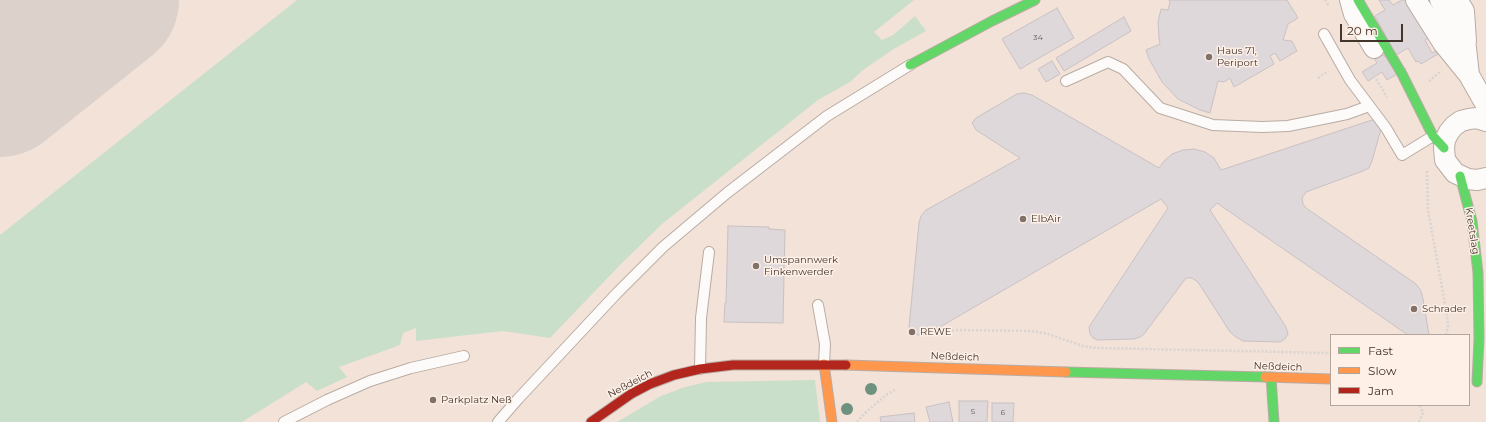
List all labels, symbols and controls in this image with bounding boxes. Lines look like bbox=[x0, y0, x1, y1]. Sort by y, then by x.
scale bar bbox=[1342, 16, 1405, 42]
text: 20 m bbox=[1347, 23, 1378, 38]
house number: 34 bbox=[1033, 33, 1043, 43]
place label: Haus 71, Periport bbox=[1217, 45, 1258, 68]
marker: Haus 71, Periport bbox=[1204, 52, 1214, 62]
street label: Kreetslag bbox=[1462, 207, 1482, 255]
place label: ElbAir bbox=[1031, 213, 1061, 225]
marker: ElbAir bbox=[1018, 214, 1028, 224]
place label: Umspannwerk Finkenwerder bbox=[764, 254, 838, 278]
marker: Umspannwerk Finkenwerder bbox=[751, 261, 761, 271]
place label: Schrader bbox=[1422, 303, 1467, 315]
marker: Schrader bbox=[1409, 304, 1419, 314]
place label: REWE bbox=[920, 326, 951, 338]
marker: REWE bbox=[907, 327, 917, 337]
legend bbox=[1330, 334, 1470, 406]
text: Fast bbox=[1368, 343, 1393, 358]
street label: Neßdeich bbox=[930, 350, 980, 364]
street label: Neßdeich bbox=[1253, 360, 1303, 374]
text: Slow bbox=[1368, 363, 1397, 378]
street label: Neßdeich bbox=[606, 367, 654, 401]
text: Jam bbox=[1368, 383, 1394, 398]
place label: Parkplatz Neß bbox=[441, 394, 512, 406]
marker: Parkplatz Neß bbox=[428, 395, 438, 405]
house number: 5 bbox=[971, 407, 975, 417]
house number: 6 bbox=[1001, 408, 1005, 418]

